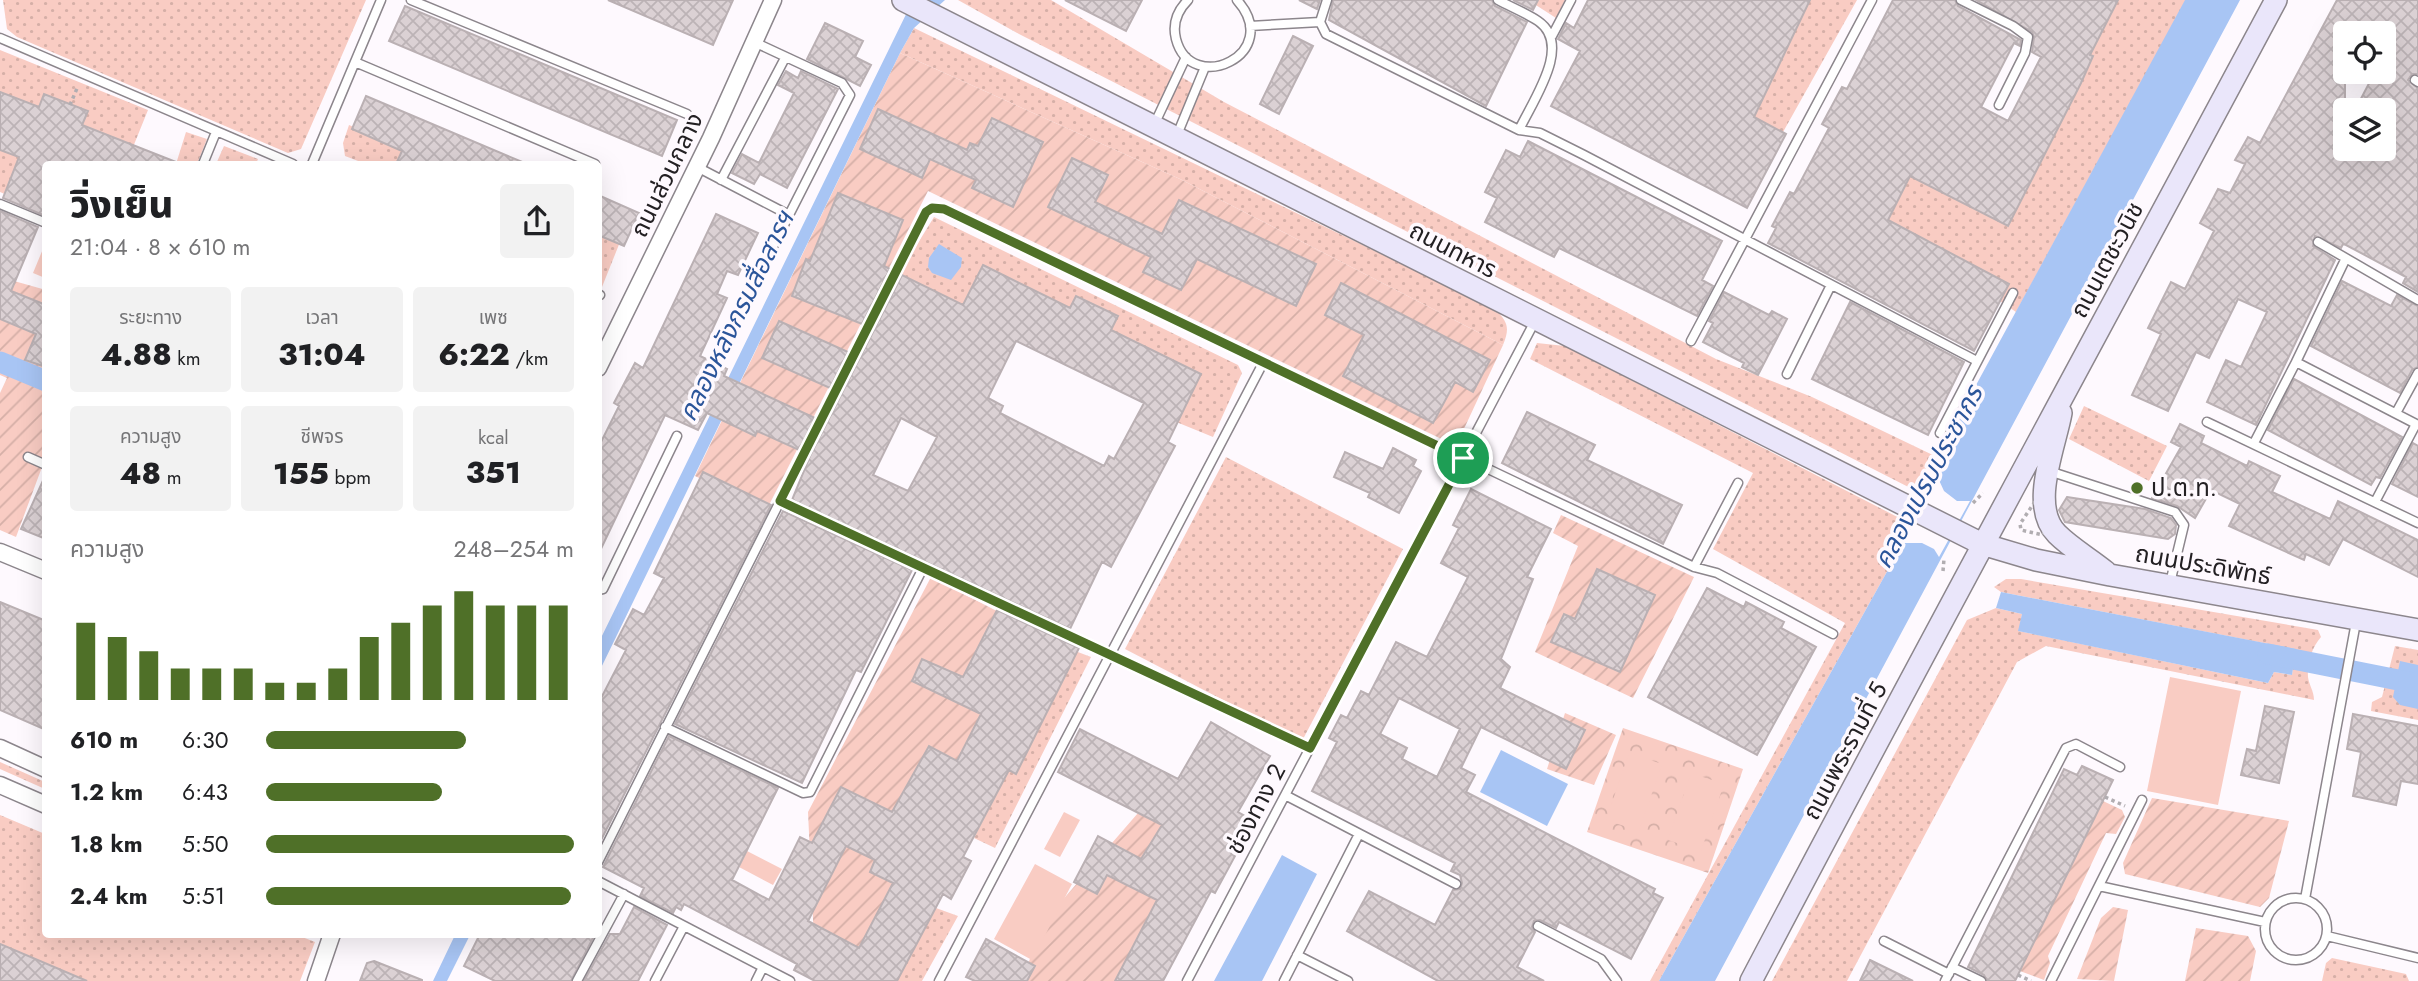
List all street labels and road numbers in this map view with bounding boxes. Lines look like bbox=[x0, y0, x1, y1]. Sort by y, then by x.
street label: ถนนส่วนกลาง bbox=[621, 107, 712, 243]
street label: ถนนเตชะวนิช bbox=[2061, 195, 2152, 324]
street label: ถนนทหาร bbox=[1403, 213, 1503, 286]
street label: ถนนประดิพัทธ์ bbox=[2132, 535, 2274, 594]
street label: ถนนพระรามที่ 5 bbox=[1793, 675, 1896, 826]
street label: ช่องทาง 2 bbox=[1217, 757, 1294, 860]

